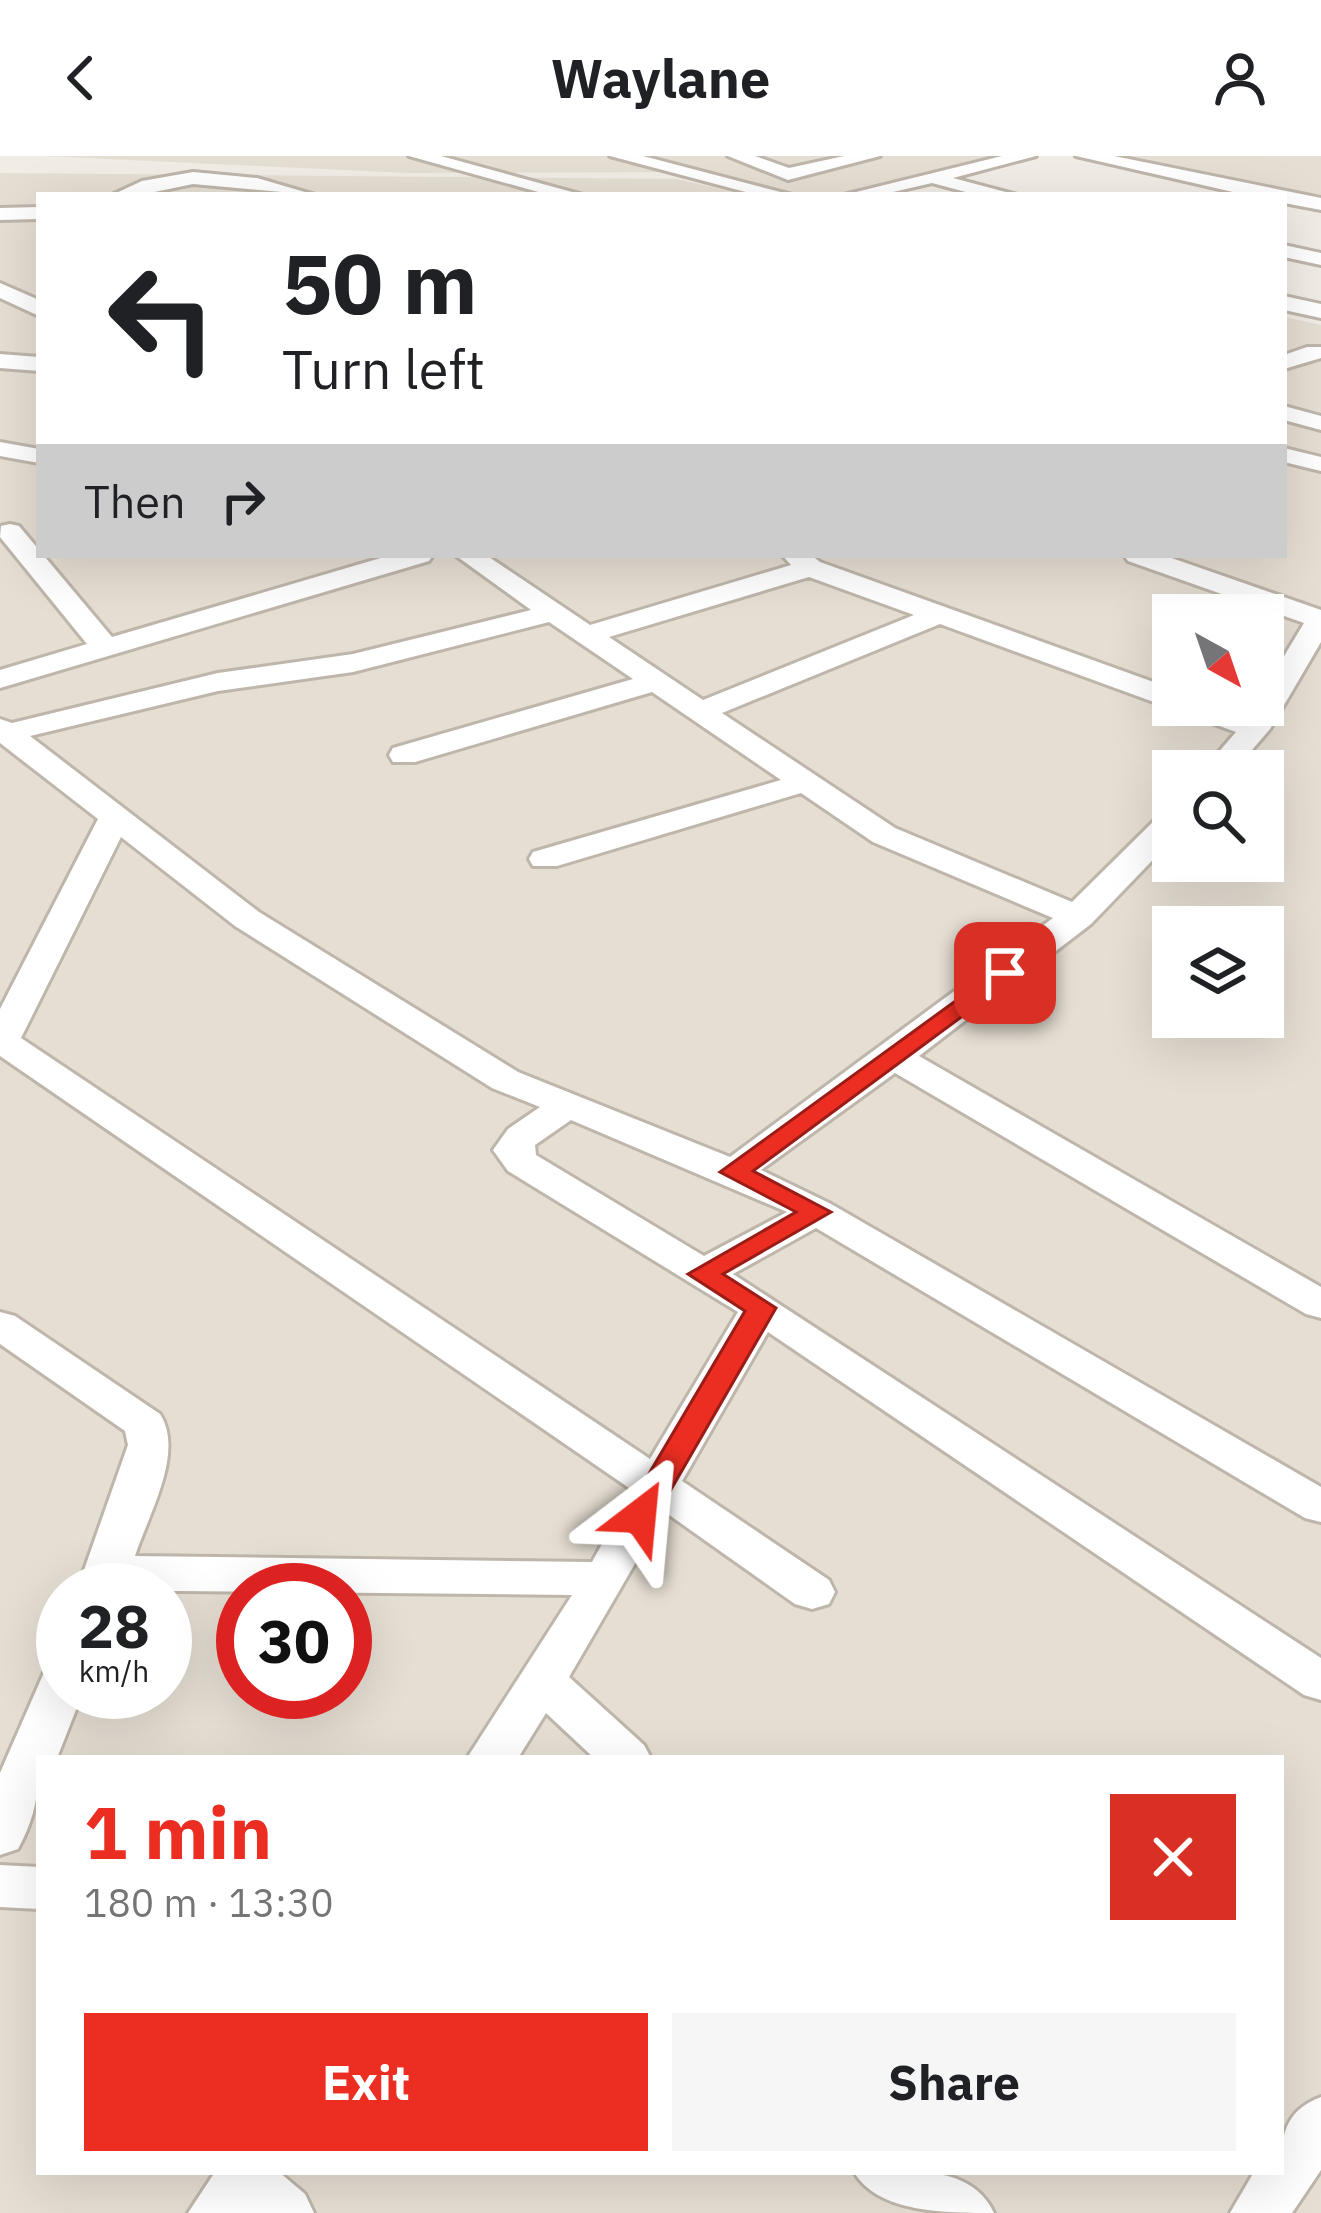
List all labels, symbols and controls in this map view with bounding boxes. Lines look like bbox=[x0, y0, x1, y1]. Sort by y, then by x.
text: Waylane bbox=[551, 43, 770, 113]
icon: back bbox=[48, 45, 114, 111]
icon: person bbox=[1207, 45, 1273, 111]
text: 50 m bbox=[282, 228, 478, 337]
icon: left bbox=[84, 240, 240, 396]
text: Turn left bbox=[282, 334, 485, 404]
icon: right bbox=[210, 468, 276, 534]
text: Then bbox=[84, 472, 186, 530]
north arrow bbox=[1152, 594, 1284, 726]
map controls bbox=[1152, 594, 1284, 1038]
button: search bbox=[1152, 750, 1284, 882]
button: layers bbox=[1152, 906, 1284, 1038]
pin bbox=[954, 922, 1056, 1024]
icon: arrive bbox=[972, 940, 1038, 1006]
position arrow bbox=[577, 1453, 703, 1579]
speed limit sign: 30 bbox=[216, 1563, 372, 1719]
text: 28 bbox=[78, 1586, 150, 1665]
text: km/h bbox=[79, 1651, 149, 1690]
text: 1 min bbox=[84, 1785, 272, 1879]
button: close bbox=[1110, 1794, 1236, 1920]
text: 180 m · 13:30 bbox=[84, 1877, 334, 1928]
button: Exit bbox=[84, 2013, 648, 2151]
button: Share bbox=[672, 2013, 1236, 2151]

